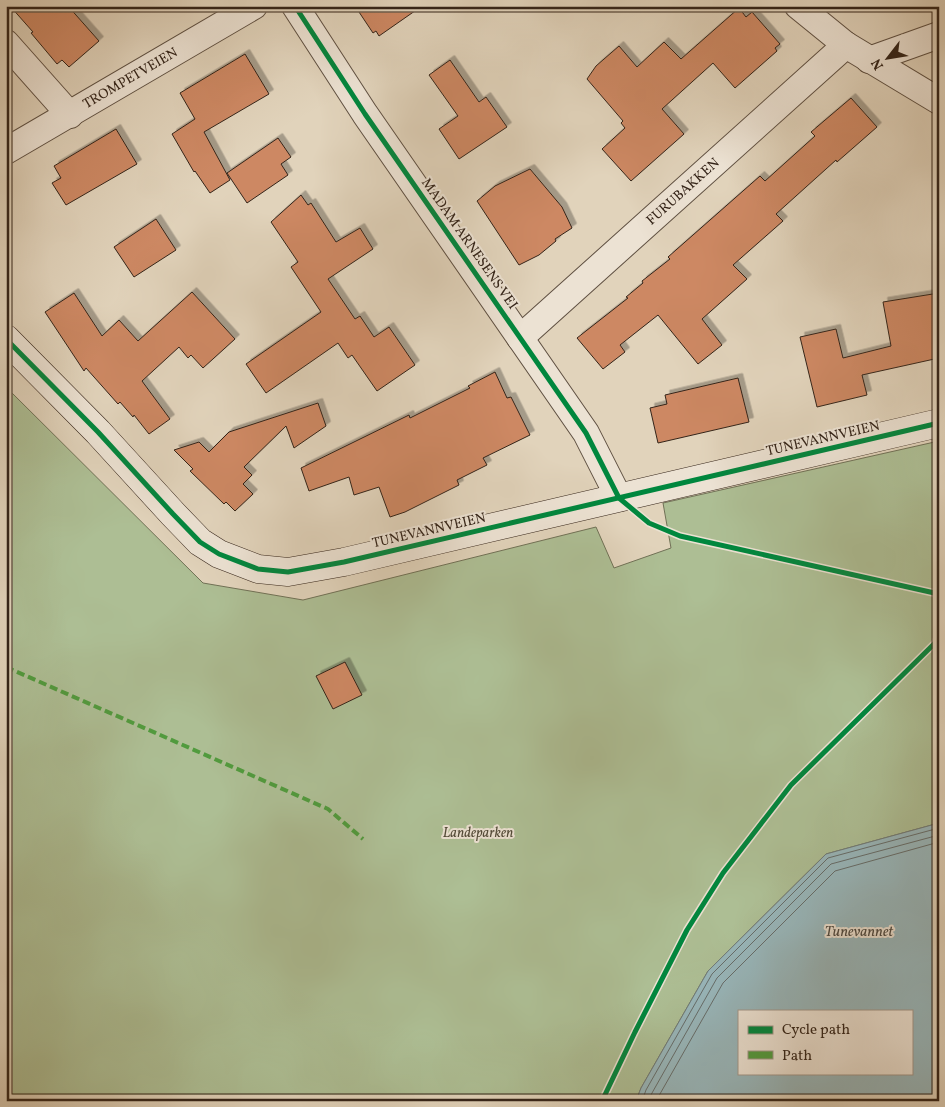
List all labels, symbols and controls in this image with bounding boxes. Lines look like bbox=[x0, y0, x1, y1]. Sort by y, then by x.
north arrow bbox=[862, 32, 912, 82]
street label: TROMPETVEIEN bbox=[79, 43, 181, 114]
text: N bbox=[867, 55, 889, 73]
street label: FURUBAKKEN bbox=[642, 154, 724, 230]
street label: MADAM ARNESENS VEI bbox=[416, 175, 522, 314]
street label: TUNEVANNVEIEN bbox=[764, 417, 882, 461]
street label: TUNEVANNVEIEN bbox=[370, 509, 488, 553]
park label: Landeparken bbox=[443, 824, 513, 843]
water label: Tunevannet bbox=[825, 922, 894, 943]
legend bbox=[738, 1010, 912, 1074]
text: Cycle path bbox=[782, 1020, 850, 1041]
text: Path bbox=[782, 1046, 812, 1067]

